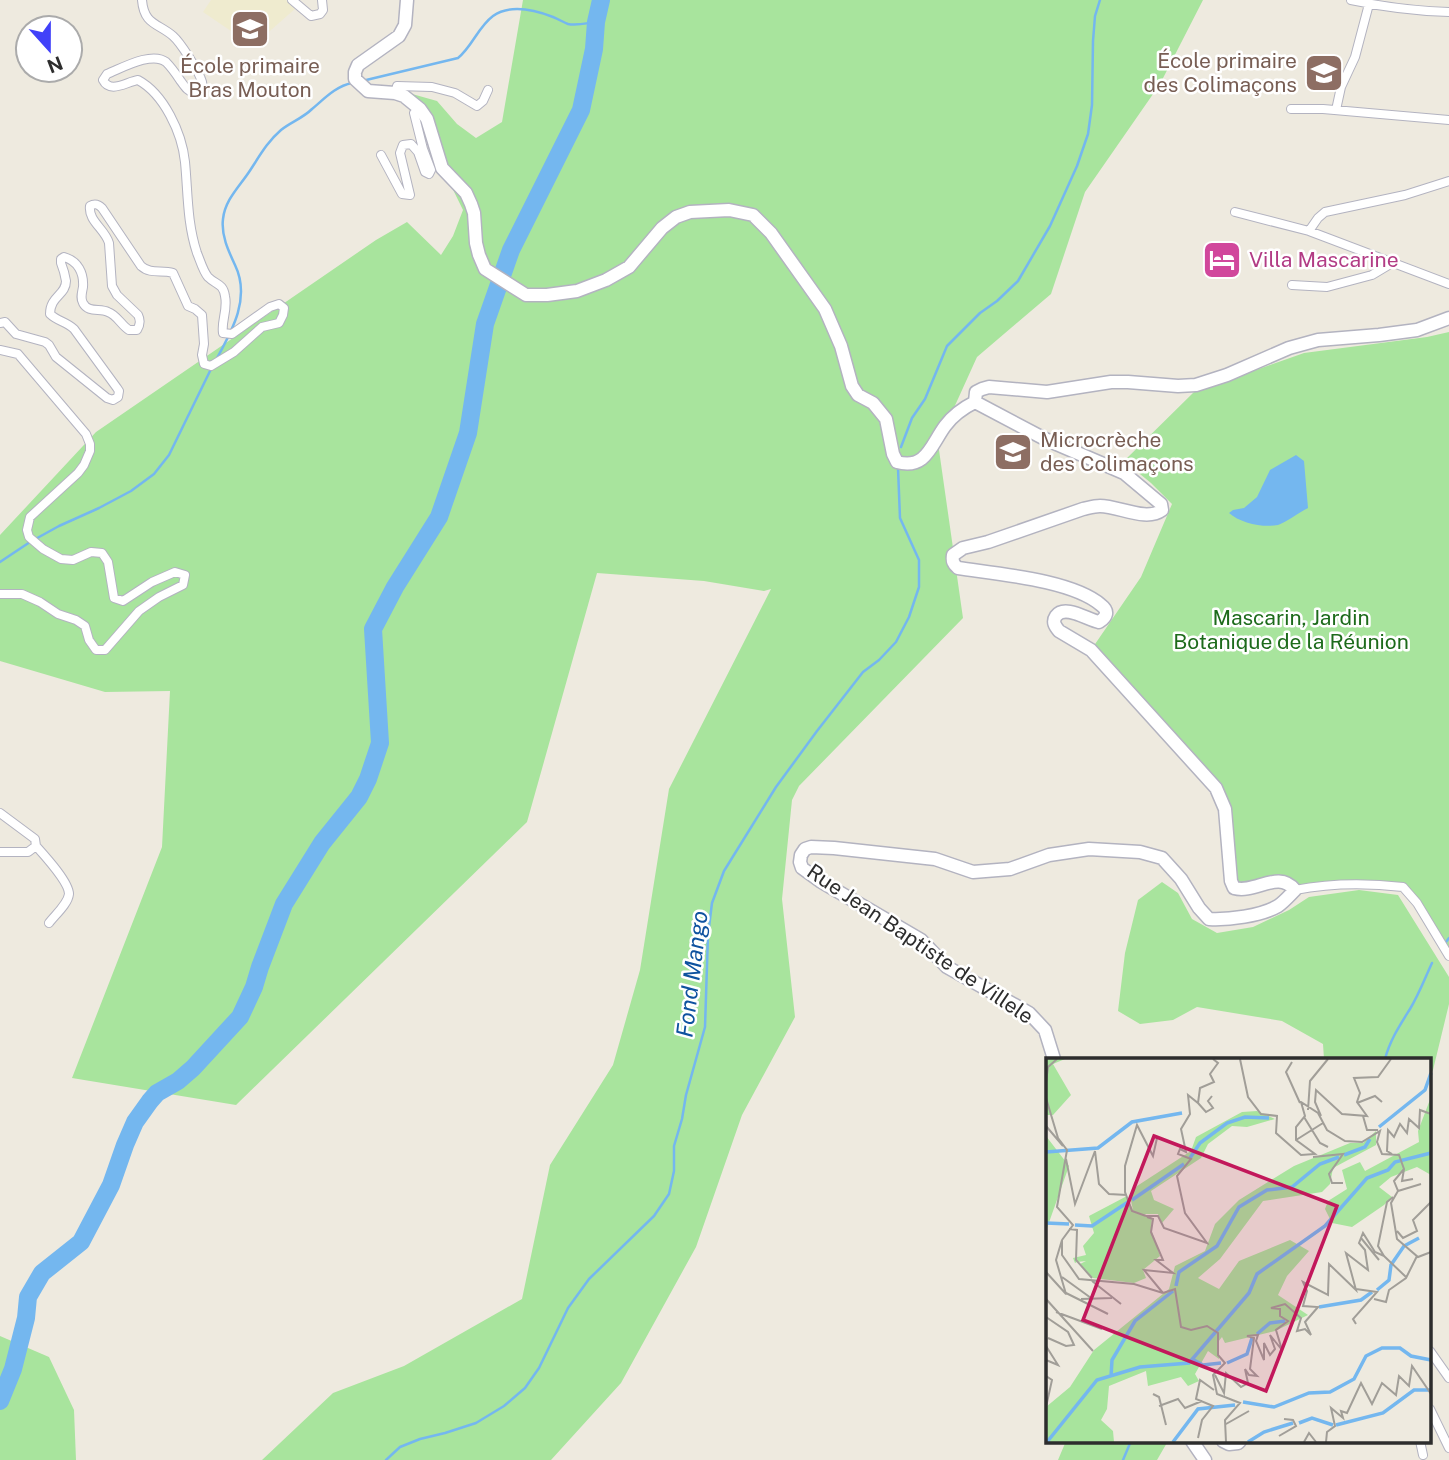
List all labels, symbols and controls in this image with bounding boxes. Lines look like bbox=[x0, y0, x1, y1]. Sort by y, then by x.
school or university icon: École primaire Bras Mouton bbox=[229, 8, 271, 50]
north arrow bbox=[14, 14, 84, 84]
place label: École primaire des Colimaçons bbox=[1143, 48, 1297, 97]
text: N bbox=[44, 52, 66, 78]
school or university icon: École primaire des Colimaçons bbox=[1303, 52, 1345, 94]
place label: École primaire Bras Mouton bbox=[180, 53, 320, 102]
hotel icon: Villa Mascarine bbox=[1201, 239, 1243, 281]
place label: Villa Mascarine bbox=[1249, 247, 1399, 272]
place label: Microcrèche des Colimaçons bbox=[1040, 427, 1194, 476]
school or university icon: Microcrèche des Colimaçons bbox=[992, 431, 1034, 473]
park label: Mascarin, Jardin Botanique de la Réunion bbox=[1173, 605, 1409, 654]
street label: Rue Jean Baptiste de Villele bbox=[802, 858, 1038, 1029]
water label: Fond Mango bbox=[670, 909, 713, 1039]
inset map bbox=[1046, 1058, 1432, 1442]

